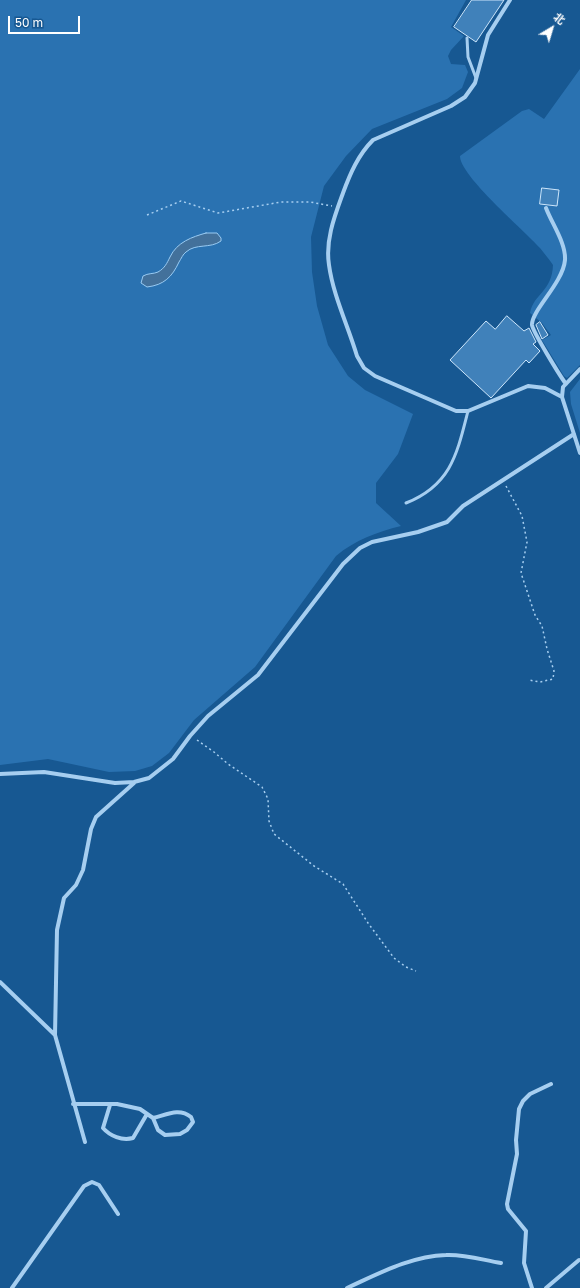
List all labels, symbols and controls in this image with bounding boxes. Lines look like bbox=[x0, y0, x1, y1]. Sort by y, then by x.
scale bar bbox=[10, 8, 82, 34]
north arrow bbox=[532, 8, 572, 48]
text: 北 bbox=[551, 10, 568, 27]
text: 50 m bbox=[15, 15, 43, 30]

